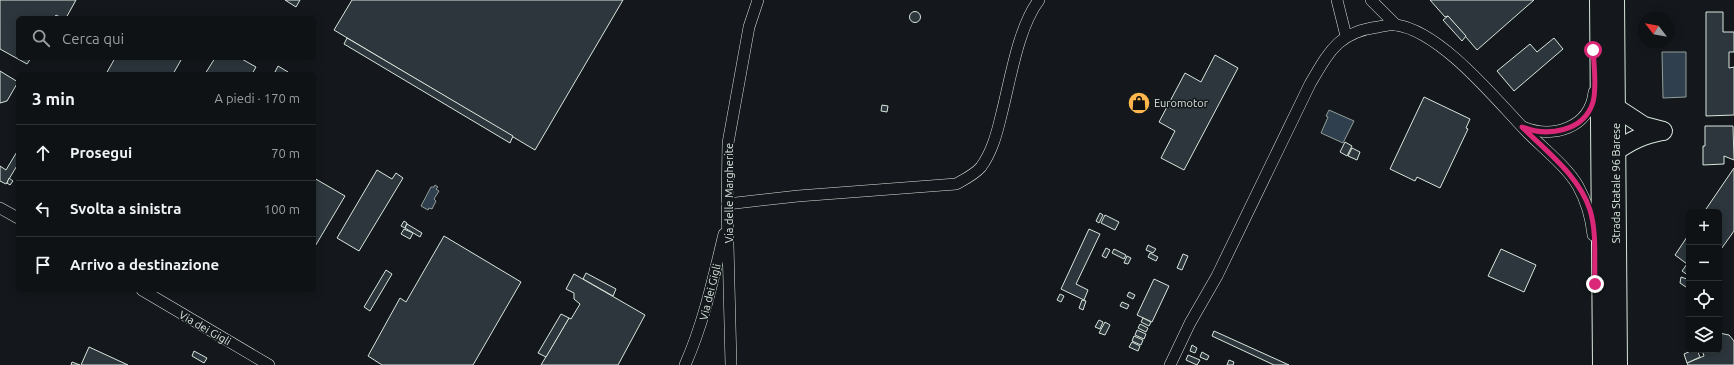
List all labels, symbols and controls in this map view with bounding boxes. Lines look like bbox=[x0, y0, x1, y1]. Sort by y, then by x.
north arrow bbox=[1638, 12, 1674, 48]
search box bbox=[16, 16, 316, 60]
icon: search bbox=[30, 27, 52, 49]
text: Cerca qui bbox=[62, 30, 124, 47]
route start bbox=[1584, 41, 1602, 59]
text: 3 min bbox=[32, 89, 75, 108]
shop icon: Euromotor bbox=[1126, 90, 1152, 116]
text: A piedi · 170 m bbox=[215, 91, 300, 105]
place label: Euromotor bbox=[1154, 97, 1209, 109]
street label: Strada Statale 96 Barese bbox=[1610, 123, 1622, 243]
icon: ahead bbox=[32, 142, 54, 164]
street label: Via delle Margherite bbox=[723, 143, 735, 243]
text: Prosegui bbox=[70, 144, 132, 161]
text: 70 m bbox=[271, 146, 300, 160]
icon: left bbox=[32, 198, 54, 220]
text: Svolta a sinistra bbox=[70, 200, 181, 217]
text: 100 m bbox=[264, 202, 300, 216]
map controls bbox=[1686, 209, 1722, 353]
button: + bbox=[1686, 209, 1722, 245]
button: − bbox=[1686, 245, 1722, 281]
icon: arrive bbox=[32, 254, 54, 276]
text: Arrivo a destinazione bbox=[70, 256, 219, 273]
street label: Via dei Gigli bbox=[697, 263, 723, 321]
route end bbox=[1586, 275, 1604, 293]
button: locate bbox=[1686, 281, 1722, 317]
street label: Via dei Gigli bbox=[177, 308, 233, 348]
button: layers bbox=[1686, 317, 1722, 353]

